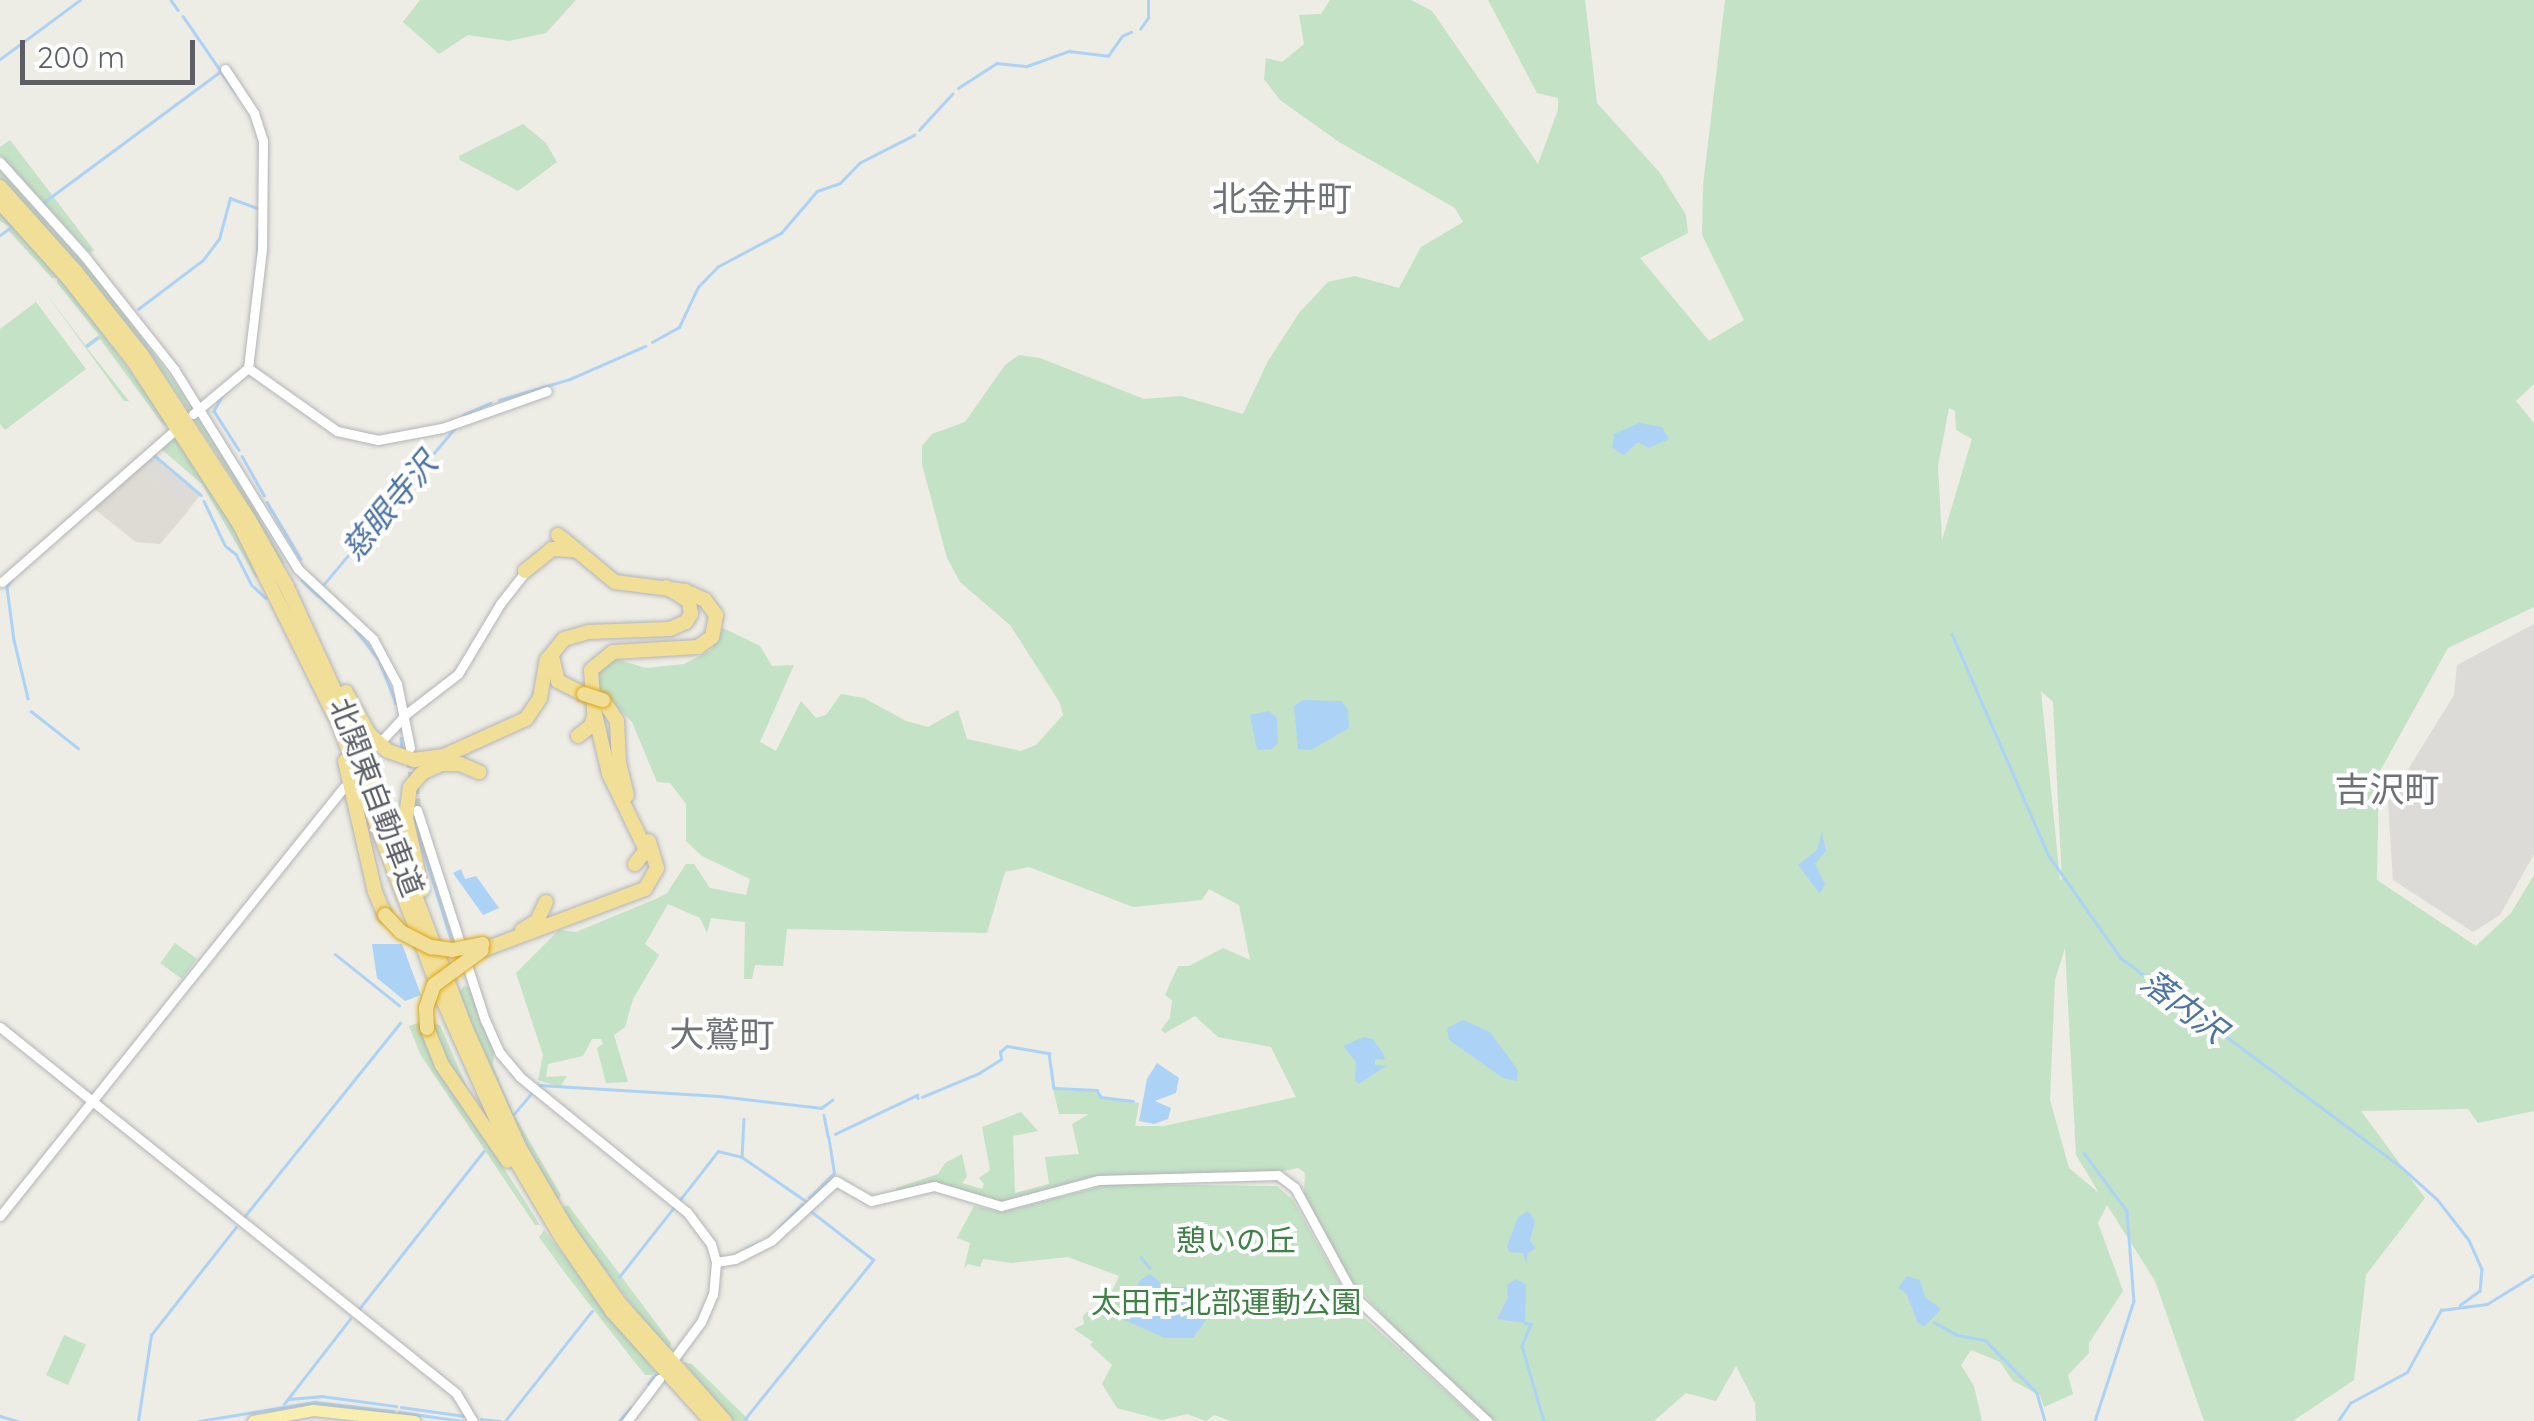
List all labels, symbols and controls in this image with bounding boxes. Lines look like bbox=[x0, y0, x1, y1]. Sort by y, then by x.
scale bar bbox=[25, 20, 200, 82]
text: 200 m bbox=[37, 38, 125, 76]
district label: 北金井町 bbox=[1212, 177, 1352, 219]
water label: 慈眼寺沢 bbox=[333, 445, 445, 567]
street label: 北関東自動車道 bbox=[323, 693, 431, 901]
district label: 吉沢町 bbox=[2335, 768, 2439, 810]
water label: 落内沢 bbox=[2134, 962, 2234, 1050]
district label: 大鷲町 bbox=[670, 1013, 774, 1055]
park label: 憩いの丘 bbox=[1176, 1222, 1296, 1258]
park label: 太田市北部運動公園 bbox=[1091, 1284, 1361, 1320]

